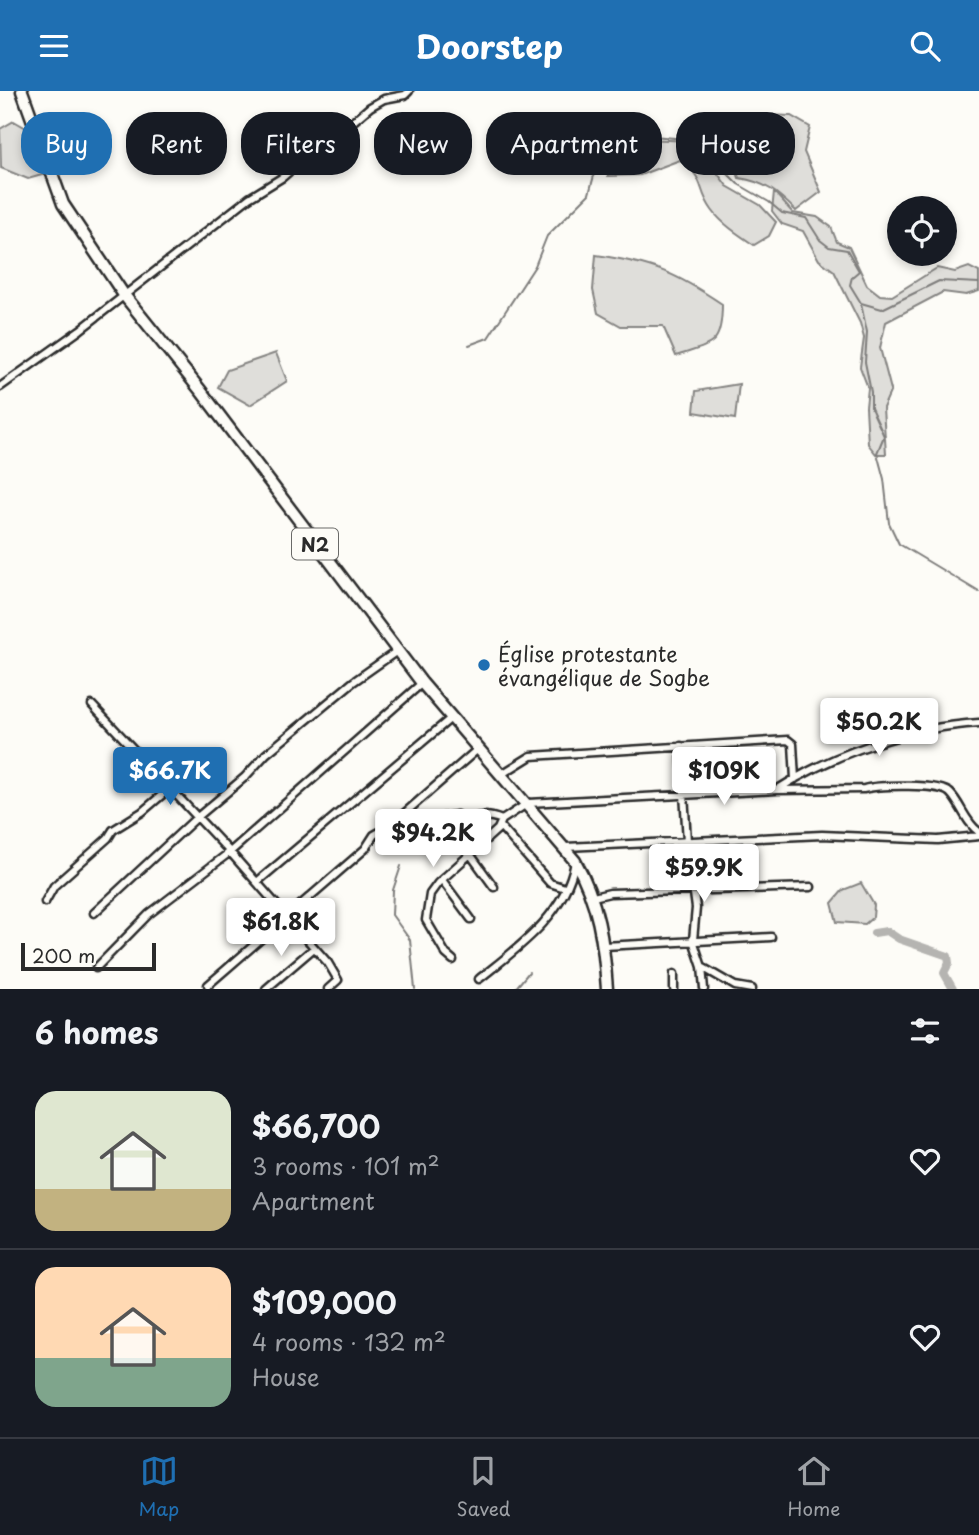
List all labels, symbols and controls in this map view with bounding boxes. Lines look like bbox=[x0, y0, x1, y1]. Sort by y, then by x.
text: Doorstep bbox=[416, 22, 563, 70]
icon: menu bbox=[35, 27, 73, 65]
icon: search bbox=[906, 27, 944, 65]
chip: Buy bbox=[21, 112, 112, 175]
chip: Rent bbox=[126, 112, 227, 175]
chip: Filters bbox=[241, 112, 360, 175]
chip: New bbox=[374, 112, 472, 175]
chip: Apartment bbox=[486, 112, 662, 175]
chip: House bbox=[676, 112, 795, 175]
map controls bbox=[887, 196, 957, 266]
button: locate bbox=[887, 196, 957, 266]
road number: N2 bbox=[292, 528, 338, 559]
place label: Église protestante évangélique de Sogbe bbox=[498, 637, 710, 693]
marker: Église protestante évangélique de Sogbe bbox=[476, 657, 492, 673]
pin: $50.2K bbox=[822, 699, 936, 758]
text: $50.2K bbox=[836, 703, 922, 738]
pin: $66.7K bbox=[113, 747, 227, 807]
pin: $109K bbox=[675, 747, 773, 807]
text: $66.7K bbox=[129, 752, 211, 787]
text: $109K bbox=[688, 752, 760, 787]
pin: $94.2K bbox=[376, 809, 490, 869]
text: $94.2K bbox=[391, 814, 475, 849]
pin: $59.9K bbox=[647, 845, 761, 904]
text: $59.9K bbox=[665, 849, 743, 884]
pin: $61.8K bbox=[224, 899, 338, 958]
text: $61.8K bbox=[242, 903, 320, 938]
scale bar bbox=[21, 940, 156, 972]
text: 200 m bbox=[32, 941, 95, 969]
text: 6 homes bbox=[35, 1009, 158, 1054]
icon: filters bbox=[906, 1012, 944, 1050]
text: $66,700 bbox=[252, 1103, 380, 1148]
icon: home bbox=[91, 1119, 175, 1203]
icon: heart bbox=[906, 1142, 944, 1180]
text: 3 rooms · 101 m² bbox=[252, 1148, 440, 1183]
text: Apartment bbox=[252, 1183, 375, 1218]
text: $109,000 bbox=[252, 1279, 397, 1324]
icon: home bbox=[91, 1295, 175, 1379]
icon: heart bbox=[906, 1318, 944, 1356]
text: 4 rooms · 132 m² bbox=[252, 1324, 446, 1359]
text: House bbox=[252, 1359, 319, 1394]
tab: Map bbox=[139, 1452, 179, 1522]
tab: Saved bbox=[456, 1452, 510, 1522]
tab: Home bbox=[788, 1452, 840, 1522]

